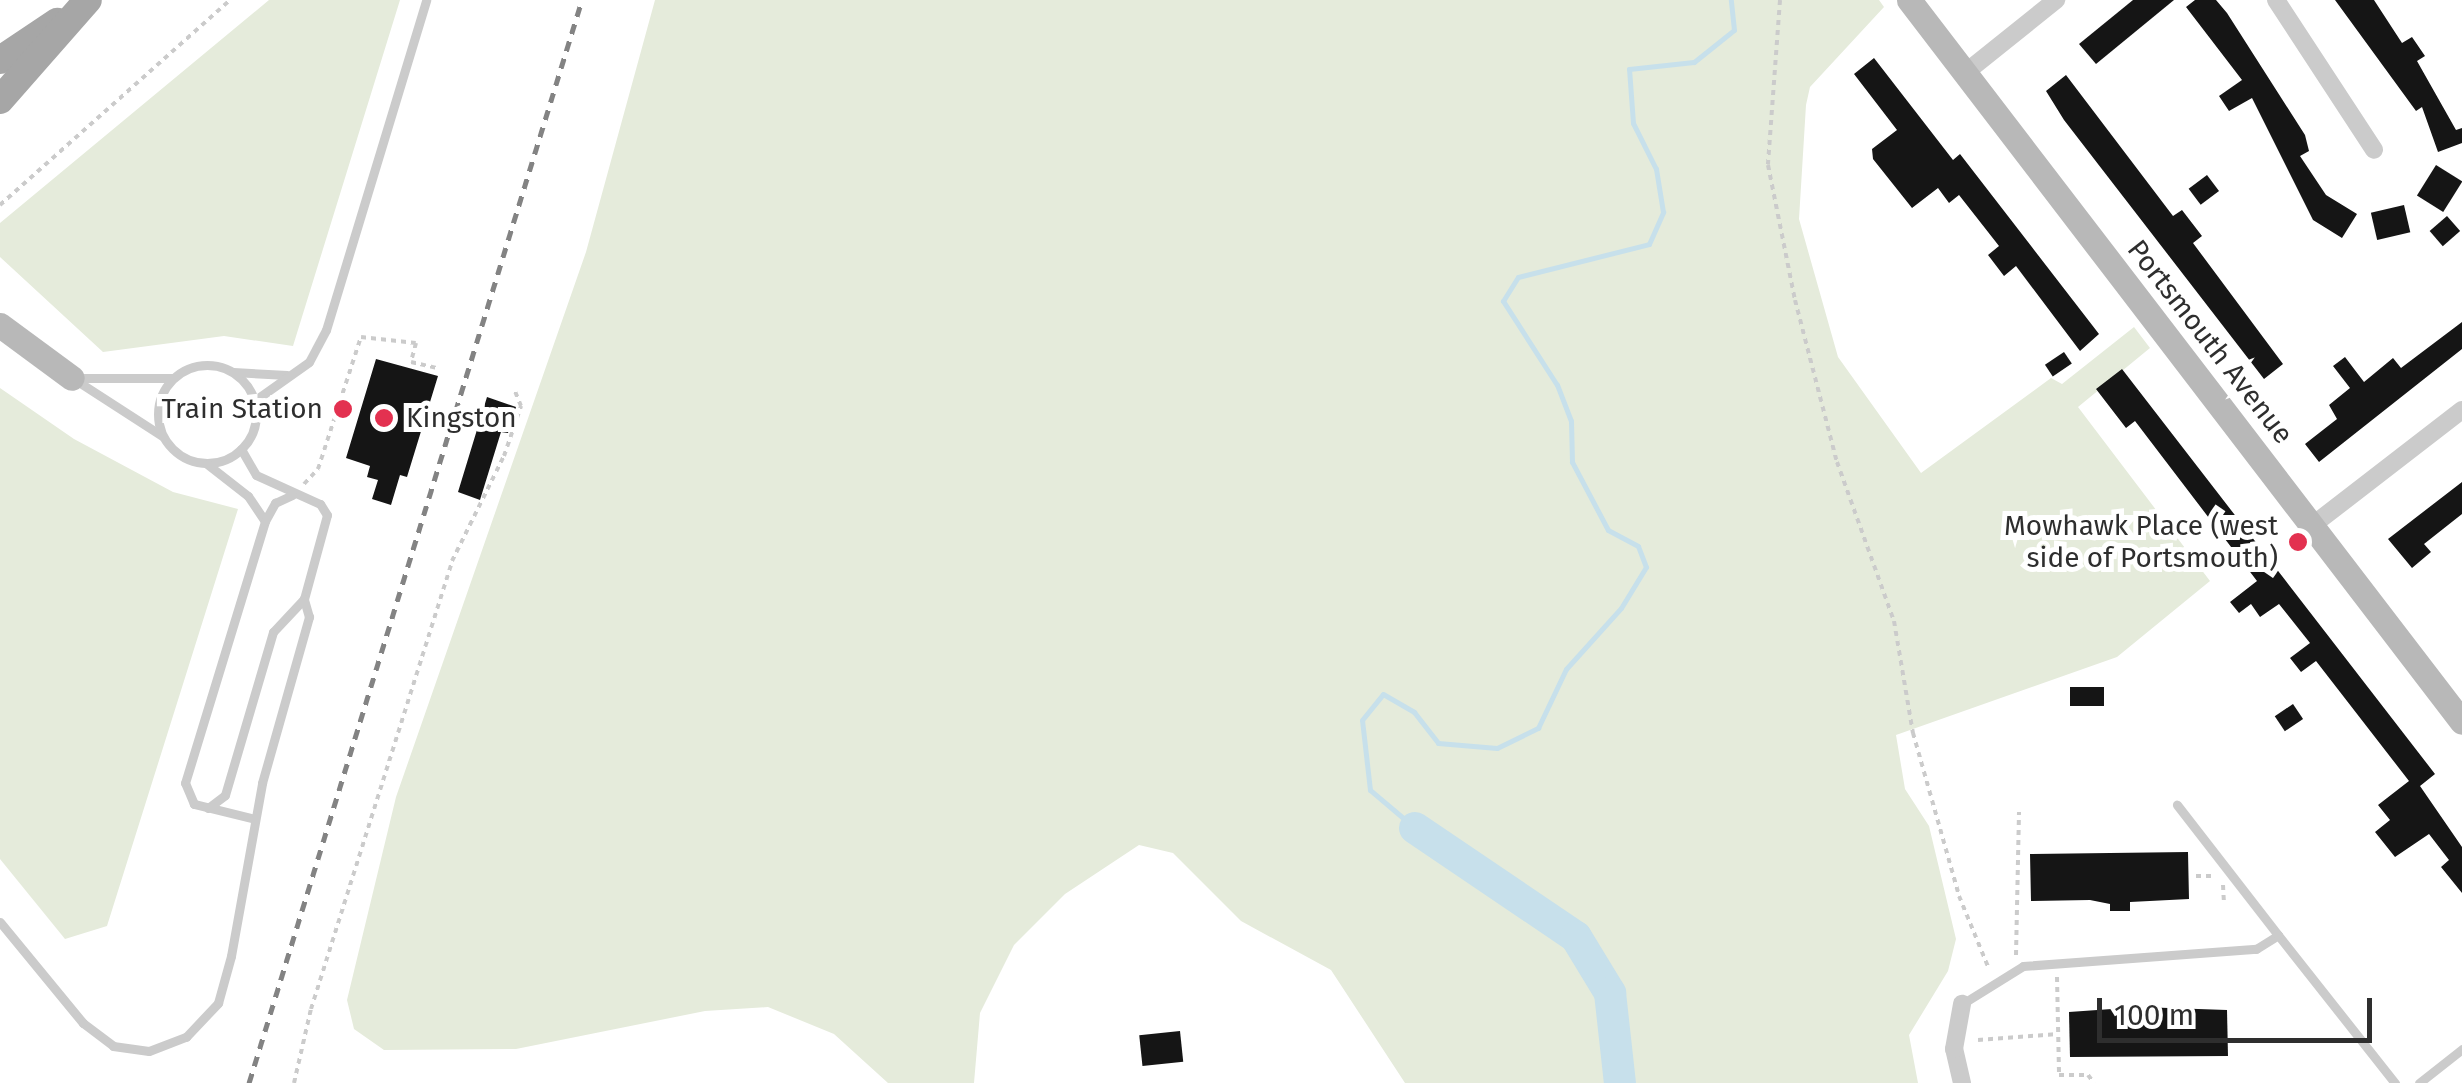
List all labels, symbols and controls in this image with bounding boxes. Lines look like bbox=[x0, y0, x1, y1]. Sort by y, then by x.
street label: Portsmouth Avenue bbox=[2120, 233, 2300, 451]
place label: Train Station bbox=[161, 392, 323, 426]
marker: Train Station bbox=[332, 398, 354, 420]
place label: Kingston bbox=[406, 401, 517, 435]
marker: Kingston bbox=[371, 405, 397, 431]
place label: Mowhawk Place (west side of Portsmouth) bbox=[2004, 509, 2278, 575]
marker: Mowhawk Place (west side of Portsmouth) bbox=[2287, 531, 2309, 553]
scale bar bbox=[2102, 978, 2377, 1040]
text: 100 m bbox=[2114, 997, 2194, 1033]

